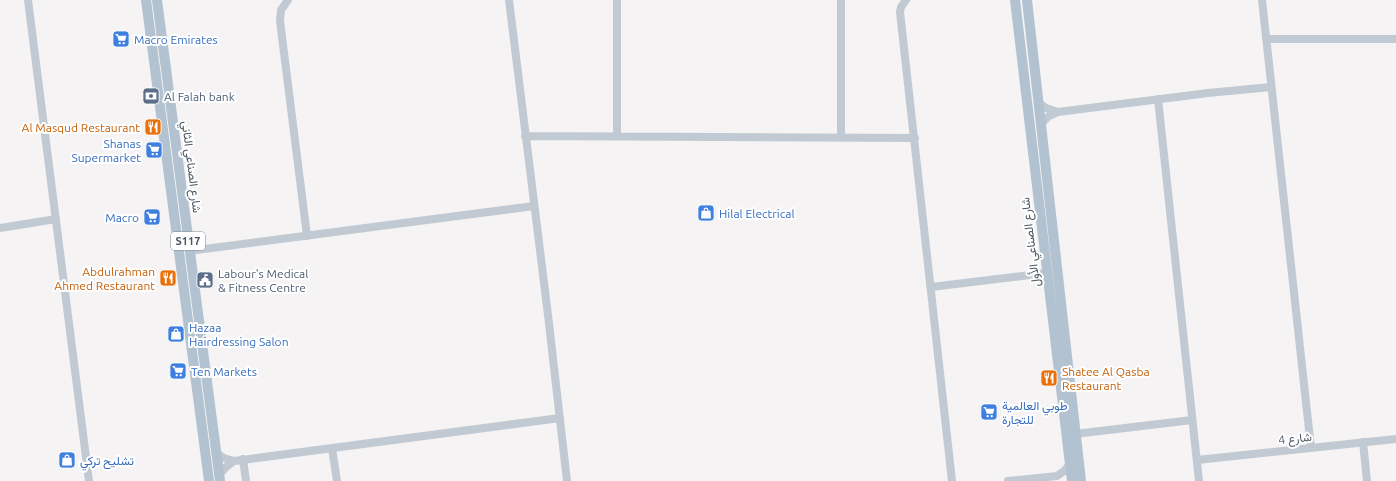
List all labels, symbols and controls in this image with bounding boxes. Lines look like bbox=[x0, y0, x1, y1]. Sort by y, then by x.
supermarket icon: Macro Emirates bbox=[111, 29, 131, 49]
place label: Macro Emirates bbox=[134, 33, 218, 46]
bank icon: Al Falah bank bbox=[141, 86, 161, 106]
place label: Al Falah bank bbox=[164, 90, 235, 103]
restaurant icon: Al Masqud Restaurant bbox=[143, 117, 163, 137]
street label: شارع الصناعي الثاني bbox=[176, 120, 204, 214]
place label: Al Masqud Restaurant bbox=[22, 121, 140, 134]
place label: Shanas Supermarket bbox=[71, 137, 141, 164]
supermarket icon: Shanas Supermarket bbox=[144, 140, 164, 160]
street label: شارع الصناعي الأول bbox=[1018, 196, 1046, 287]
shop icon: Hilal Electrical bbox=[696, 203, 716, 223]
supermarket icon: Macro bbox=[142, 207, 162, 227]
place label: Hilal Electrical bbox=[719, 207, 795, 220]
place label: Macro bbox=[105, 211, 139, 224]
road number: S117 bbox=[171, 232, 205, 250]
place label: Abdulrahman Ahmed Restaurant bbox=[54, 265, 155, 292]
place label: Labour's Medical & Fitness Centre bbox=[218, 267, 308, 294]
restaurant icon: Abdulrahman Ahmed Restaurant bbox=[158, 268, 178, 288]
public building icon: Labour's Medical & Fitness Centre bbox=[195, 270, 215, 290]
place label: Hazaa Hairdressing Salon bbox=[189, 321, 288, 348]
shop icon: Hazaa Hairdressing Salon bbox=[166, 324, 186, 344]
supermarket icon: Ten Markets bbox=[168, 361, 188, 381]
place label: Ten Markets bbox=[191, 365, 257, 378]
place label: Shatee Al Qasba Restaurant bbox=[1062, 365, 1150, 392]
restaurant icon: Shatee Al Qasba Restaurant bbox=[1039, 368, 1059, 388]
place label: طوبي العالمية للتجارة bbox=[1002, 399, 1068, 428]
supermarket icon: طوبي العالمية للتجارة bbox=[979, 402, 999, 422]
street label: شارع 4 bbox=[1278, 430, 1313, 449]
shop icon: تشليح تركي bbox=[57, 450, 77, 470]
place label: تشليح تركي bbox=[80, 454, 134, 471]

